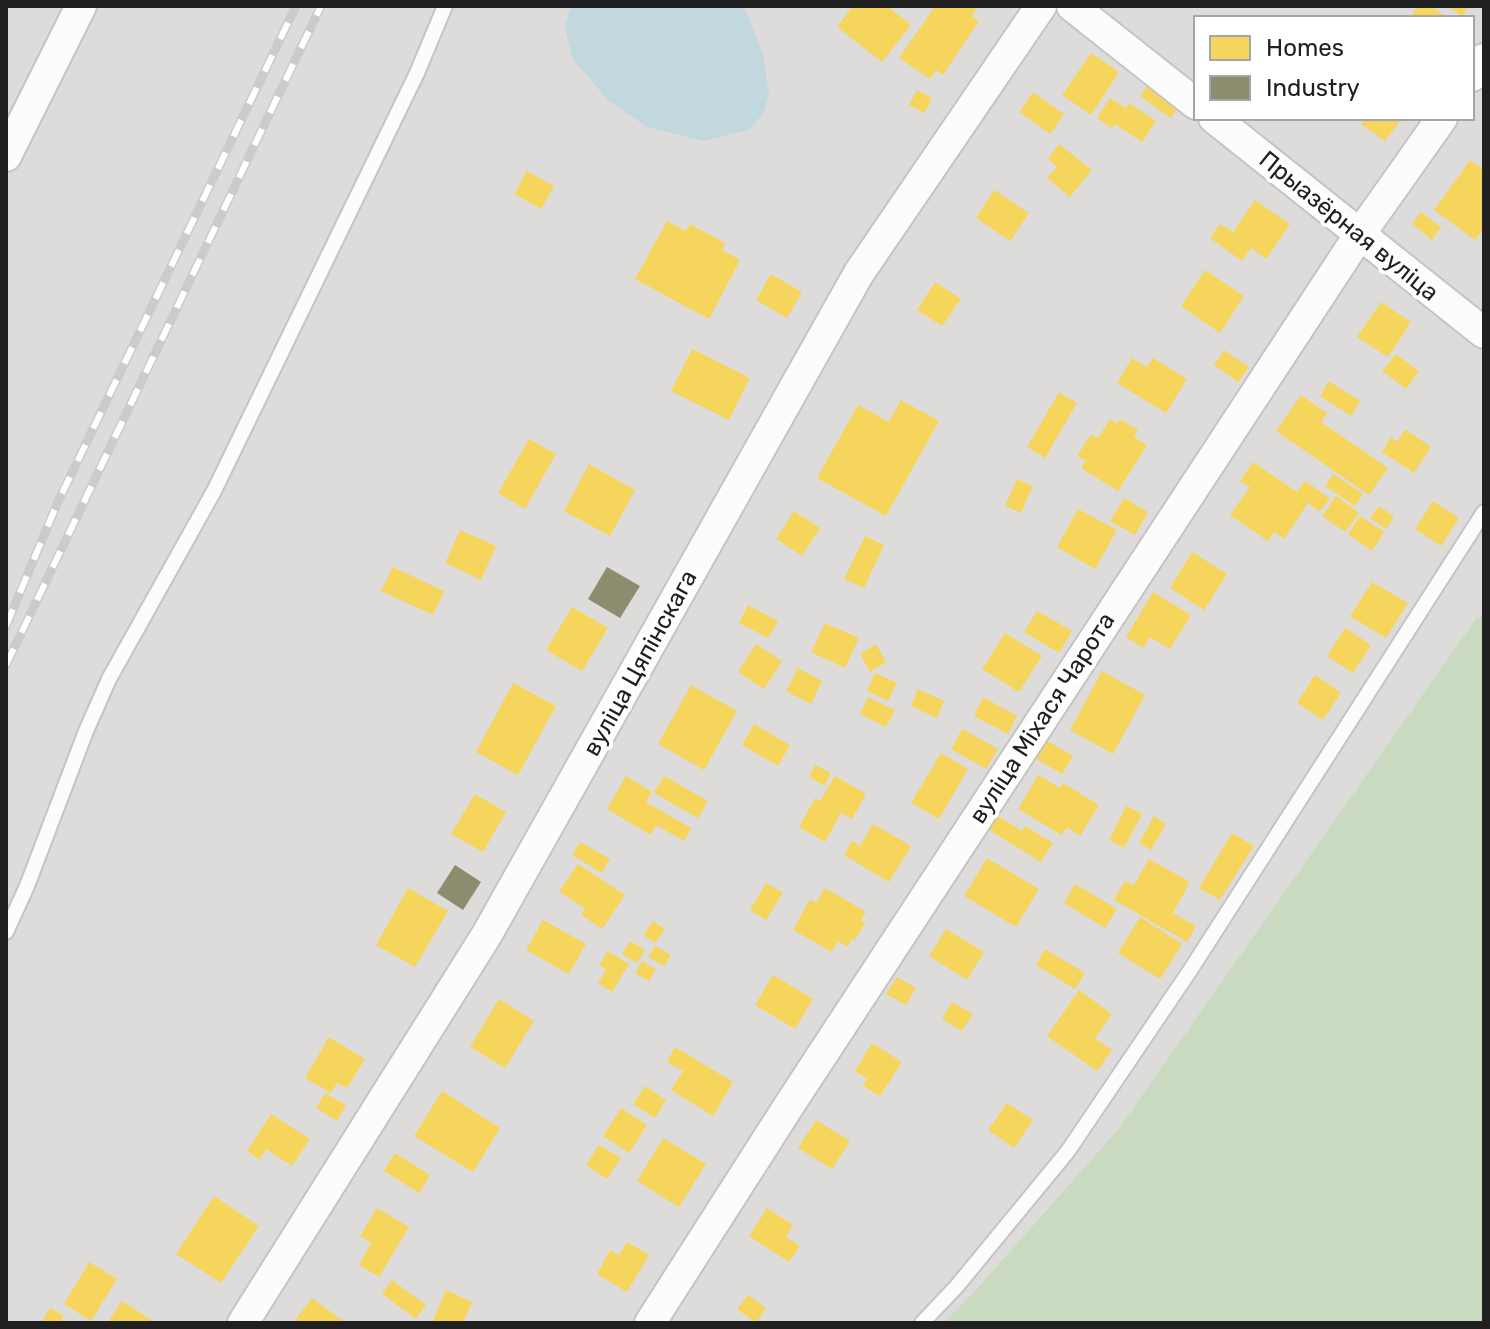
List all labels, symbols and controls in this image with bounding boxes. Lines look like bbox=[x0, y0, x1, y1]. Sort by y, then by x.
legend bbox=[1194, 16, 1474, 120]
text: Homes bbox=[1266, 34, 1344, 62]
text: Industry bbox=[1266, 74, 1360, 102]
street label: Прыазёрная вуліца bbox=[1254, 145, 1444, 307]
street label: вуліца Цяпінскага bbox=[577, 565, 703, 761]
street label: вуліца Міхася Чарота bbox=[963, 607, 1121, 829]

